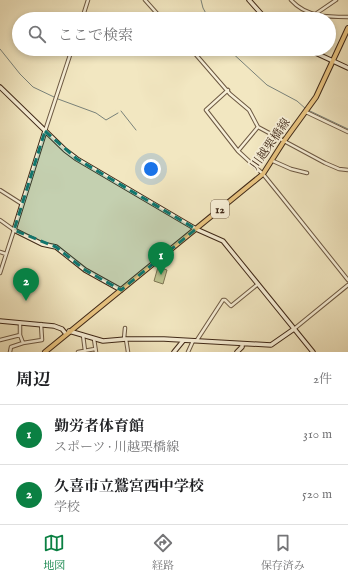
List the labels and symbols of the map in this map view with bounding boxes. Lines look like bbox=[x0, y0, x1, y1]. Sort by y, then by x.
street label: 川越栗橋線 bbox=[247, 115, 294, 173]
your location bbox=[141, 159, 161, 179]
road number: 12 bbox=[211, 200, 229, 218]
pin: 1 bbox=[148, 242, 174, 275]
pin: 2 bbox=[13, 268, 39, 301]

